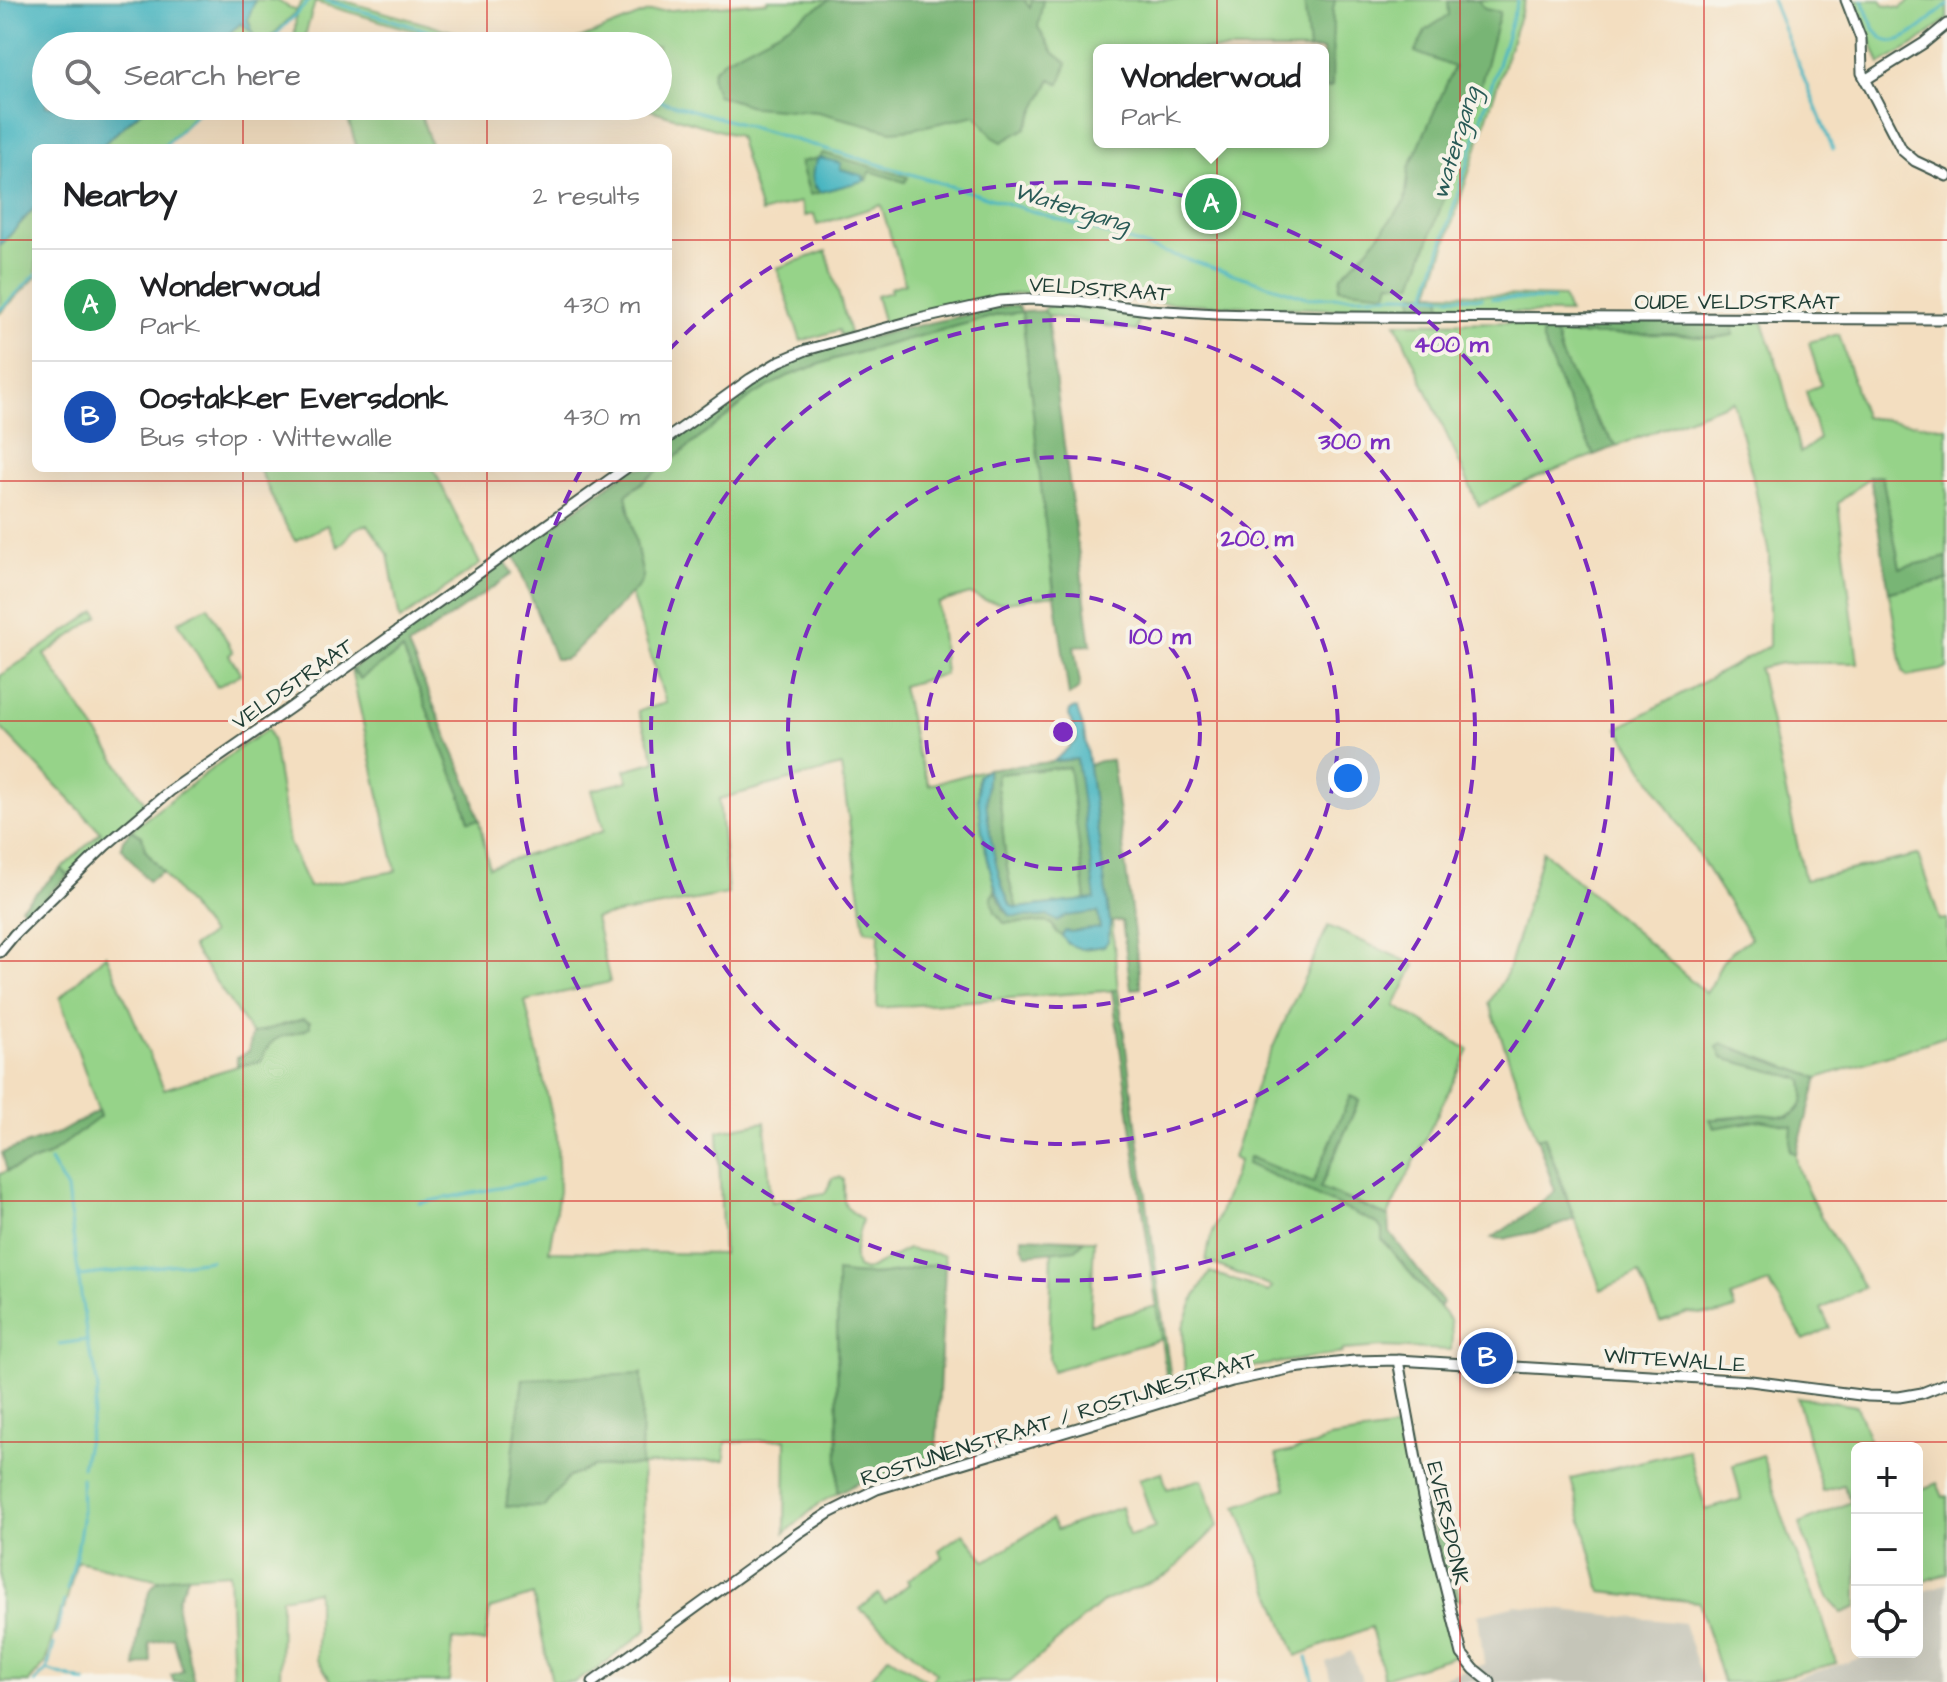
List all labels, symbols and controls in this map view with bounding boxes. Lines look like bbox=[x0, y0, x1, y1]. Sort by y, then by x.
search box bbox=[32, 32, 672, 120]
popup bbox=[1093, 44, 1329, 148]
icon: search bbox=[60, 54, 104, 98]
text: Search here bbox=[124, 55, 301, 97]
text: Wonderwoud bbox=[1121, 57, 1301, 99]
water label: watergang bbox=[1423, 81, 1491, 204]
text: Park bbox=[1121, 99, 1181, 135]
text: Nearby bbox=[64, 172, 178, 220]
water label: Watergang bbox=[1009, 174, 1135, 243]
pin: A bbox=[1185, 174, 1237, 234]
text: 2 results bbox=[532, 178, 640, 214]
text: Wonderwoud bbox=[140, 266, 320, 308]
street label: VELDSTRAAT bbox=[1028, 269, 1172, 310]
text: A bbox=[82, 287, 98, 323]
text: 430 m bbox=[562, 287, 640, 323]
street label: OUDE VELDSTRAAT bbox=[1635, 287, 1840, 318]
text: Park bbox=[140, 308, 200, 344]
text: 400 m bbox=[1414, 328, 1489, 362]
text: Oostakker Eversdonk bbox=[140, 378, 448, 420]
text: B bbox=[81, 399, 99, 435]
text: 430 m bbox=[562, 399, 640, 435]
text: Bus stop · Wittewalle bbox=[140, 420, 392, 456]
text: 300 m bbox=[1318, 425, 1390, 459]
text: 200 m bbox=[1220, 522, 1293, 556]
text: 100 m bbox=[1129, 620, 1191, 654]
street label: VELDSTRAAT bbox=[226, 631, 360, 738]
centre of rings bbox=[1049, 718, 1077, 746]
your location bbox=[1328, 758, 1368, 798]
pin: B bbox=[1461, 1328, 1513, 1388]
street label: WITTEWALLE bbox=[1603, 1340, 1747, 1381]
street label: ROSTIJNENSTRAAT / ROSTIJNESTRAAT bbox=[857, 1344, 1260, 1495]
map controls bbox=[1851, 1442, 1923, 1658]
button: + bbox=[1851, 1442, 1923, 1514]
street label: EVERSDONK bbox=[1418, 1459, 1477, 1589]
button: − bbox=[1851, 1514, 1923, 1586]
button: locate bbox=[1851, 1586, 1923, 1658]

